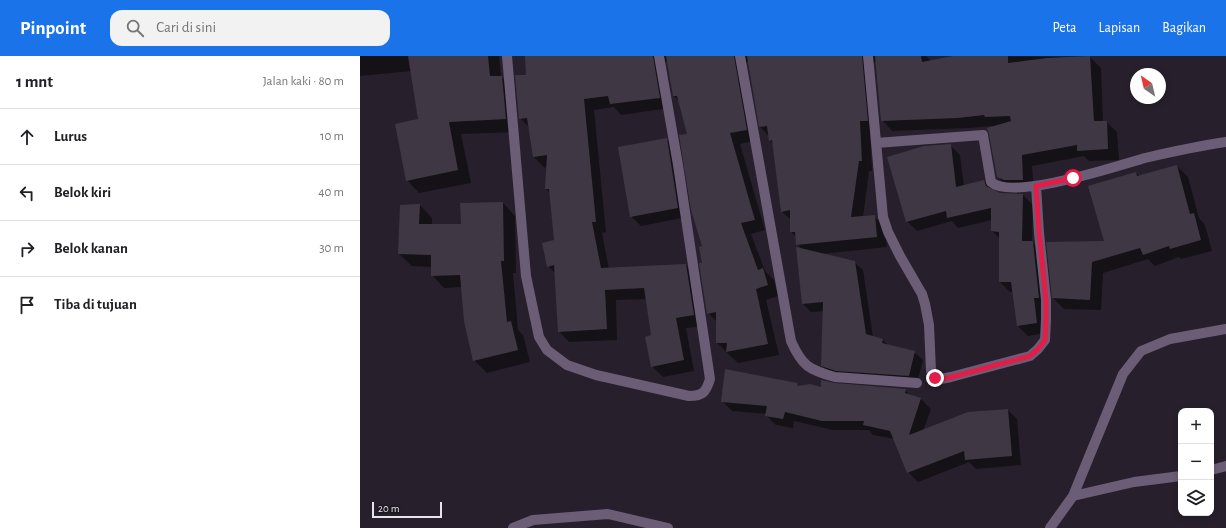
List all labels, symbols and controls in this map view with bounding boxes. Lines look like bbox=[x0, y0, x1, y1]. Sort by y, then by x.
search box bbox=[110, 10, 390, 46]
icon: search bbox=[124, 17, 146, 39]
text: Pinpoint bbox=[20, 19, 86, 38]
text: Cari di sini bbox=[156, 20, 216, 35]
text: Peta bbox=[1053, 21, 1077, 35]
text: Lapisan bbox=[1099, 21, 1140, 35]
text: Bagikan bbox=[1162, 21, 1206, 35]
north arrow bbox=[1130, 68, 1166, 104]
text: 1 mnt bbox=[16, 73, 53, 90]
text: Jalan kaki · 80 m bbox=[263, 75, 344, 88]
icon: ahead bbox=[16, 126, 38, 148]
text: Lurus bbox=[54, 129, 87, 144]
text: 10 m bbox=[320, 130, 344, 143]
route start bbox=[1064, 169, 1082, 187]
icon: left bbox=[16, 182, 38, 204]
text: Belok kiri bbox=[54, 185, 111, 200]
text: 40 m bbox=[318, 186, 344, 199]
icon: right bbox=[16, 238, 38, 260]
text: Belok kanan bbox=[54, 241, 128, 256]
text: 30 m bbox=[319, 242, 344, 255]
icon: arrive bbox=[16, 294, 38, 316]
text: Tiba di tujuan bbox=[54, 297, 137, 312]
route end bbox=[926, 369, 944, 387]
map controls bbox=[1178, 408, 1214, 516]
button: + bbox=[1178, 408, 1214, 444]
button: − bbox=[1178, 444, 1214, 480]
button: layers bbox=[1178, 480, 1214, 516]
scale bar bbox=[372, 500, 442, 519]
text: 20 m bbox=[378, 503, 399, 514]

